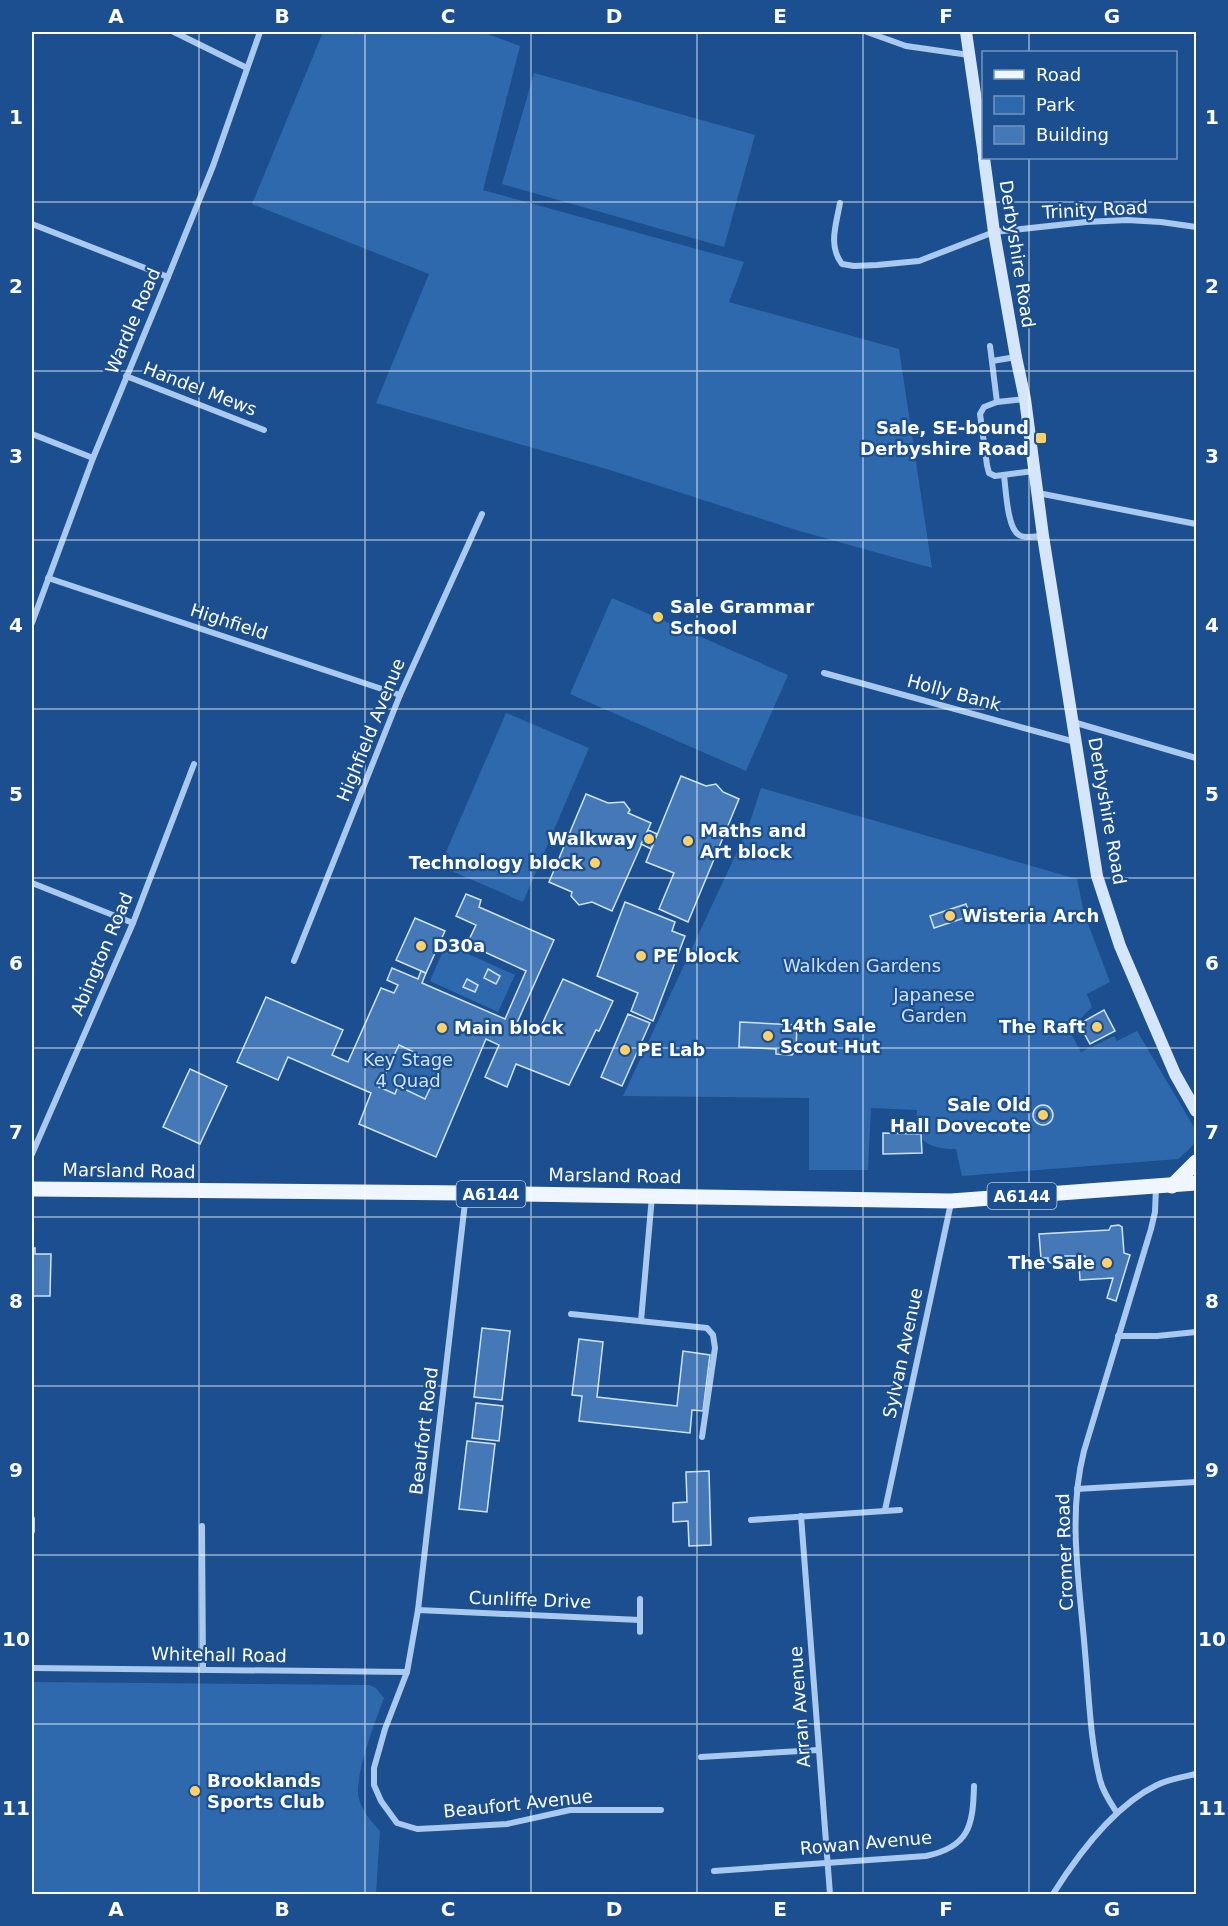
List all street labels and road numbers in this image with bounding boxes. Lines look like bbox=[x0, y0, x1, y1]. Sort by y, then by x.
street label: Derbyshire Road bbox=[995, 179, 1040, 329]
street label: Trinity Road bbox=[1041, 196, 1148, 223]
street label: Wardle Road bbox=[101, 265, 164, 377]
street label: Handel Mews bbox=[140, 357, 260, 420]
street label: Highfield bbox=[188, 599, 271, 644]
street label: Highfield Avenue bbox=[332, 655, 409, 805]
street label: Holly Bank bbox=[905, 670, 1004, 715]
street label: Derbyshire Road bbox=[1084, 736, 1131, 886]
street label: Abington Road bbox=[66, 889, 137, 1019]
street label: Marsland Road bbox=[62, 1159, 196, 1182]
street label: Marsland Road bbox=[548, 1164, 682, 1187]
road number: A6144 bbox=[456, 1181, 526, 1207]
road number: A6144 bbox=[988, 1183, 1056, 1209]
street label: Sylvan Avenue bbox=[878, 1286, 927, 1420]
street label: Beaufort Road bbox=[405, 1366, 442, 1496]
street label: Cromer Road bbox=[1052, 1493, 1077, 1611]
street label: Cunliffe Drive bbox=[468, 1587, 592, 1612]
street label: Whitehall Road bbox=[151, 1643, 287, 1666]
street label: Arran Avenue bbox=[785, 1646, 814, 1769]
street label: Beaufort Avenue bbox=[442, 1785, 594, 1822]
street label: Rowan Avenue bbox=[799, 1826, 933, 1859]

